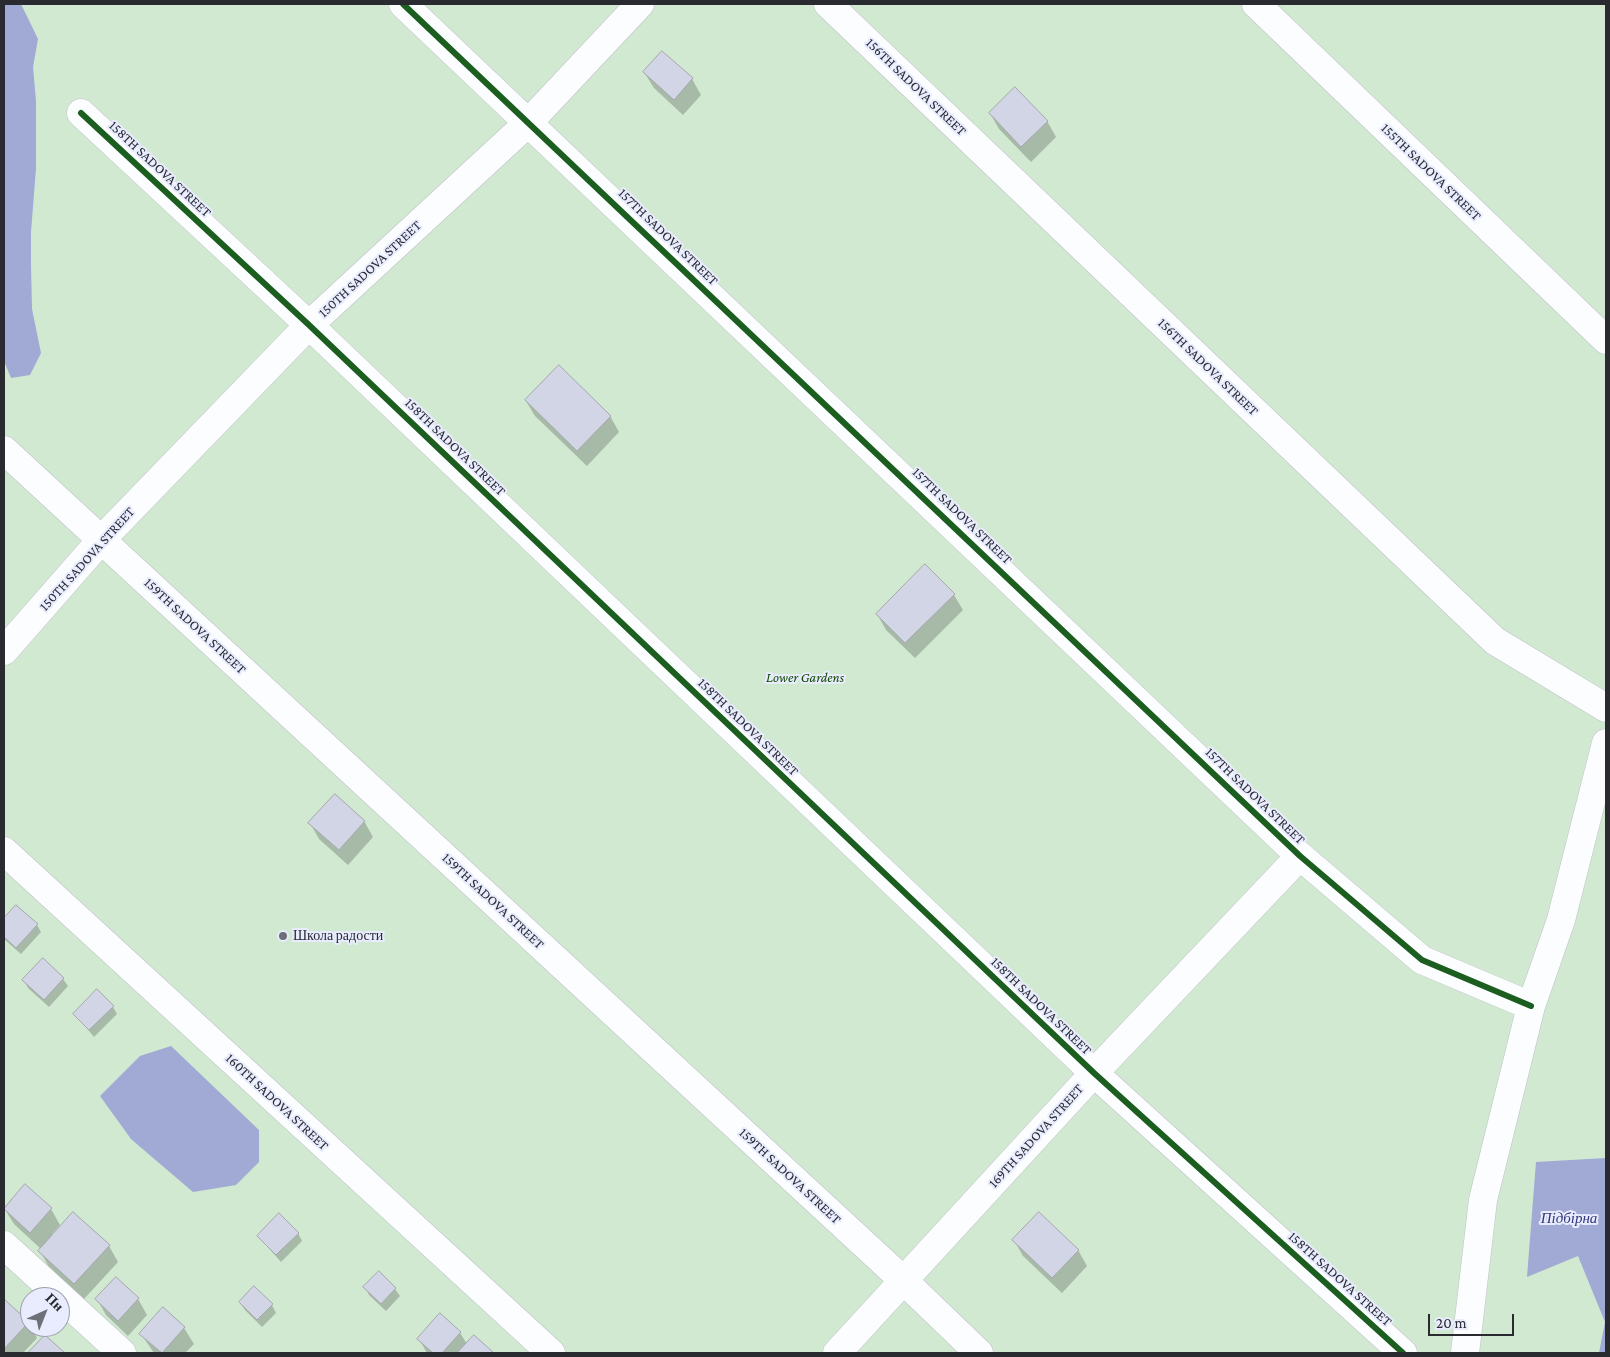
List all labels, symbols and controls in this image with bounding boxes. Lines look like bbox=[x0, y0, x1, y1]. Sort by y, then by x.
street label: 156TH SADOVA STREET bbox=[862, 35, 970, 139]
street label: 158TH SADOVA STREET bbox=[105, 117, 215, 221]
street label: 155TH SADOVA STREET bbox=[1377, 120, 1485, 224]
street label: 157TH SADOVA STREET bbox=[615, 185, 721, 289]
street label: 150TH SADOVA STREET bbox=[315, 217, 425, 321]
street label: 156TH SADOVA STREET bbox=[1154, 315, 1262, 419]
street label: 158TH SADOVA STREET bbox=[401, 394, 509, 500]
street label: 157TH SADOVA STREET bbox=[909, 464, 1015, 568]
street label: 150TH SADOVA STREET bbox=[36, 504, 138, 614]
street label: 159TH SADOVA STREET bbox=[141, 574, 249, 678]
park label: Lower Gardens bbox=[766, 670, 844, 686]
street label: 158TH SADOVA STREET bbox=[694, 674, 802, 780]
street label: 157TH SADOVA STREET bbox=[1202, 744, 1308, 848]
street label: 159TH SADOVA STREET bbox=[439, 849, 547, 953]
place label: Школа радости bbox=[293, 928, 383, 944]
marker: Школа радости bbox=[277, 930, 289, 942]
street label: 158TH SADOVA STREET bbox=[987, 953, 1095, 1059]
street label: 160TH SADOVA STREET bbox=[222, 1050, 332, 1154]
street label: 169TH SADOVA STREET bbox=[985, 1081, 1087, 1191]
street label: 159TH SADOVA STREET bbox=[736, 1124, 844, 1228]
water label: Підбірна bbox=[1541, 1209, 1597, 1227]
street label: 158TH SADOVA STREET bbox=[1285, 1228, 1395, 1330]
north arrow bbox=[20, 1287, 70, 1337]
text: Пн bbox=[42, 1290, 67, 1314]
scale bar bbox=[1430, 1304, 1516, 1336]
text: 20 m bbox=[1436, 1315, 1467, 1331]

